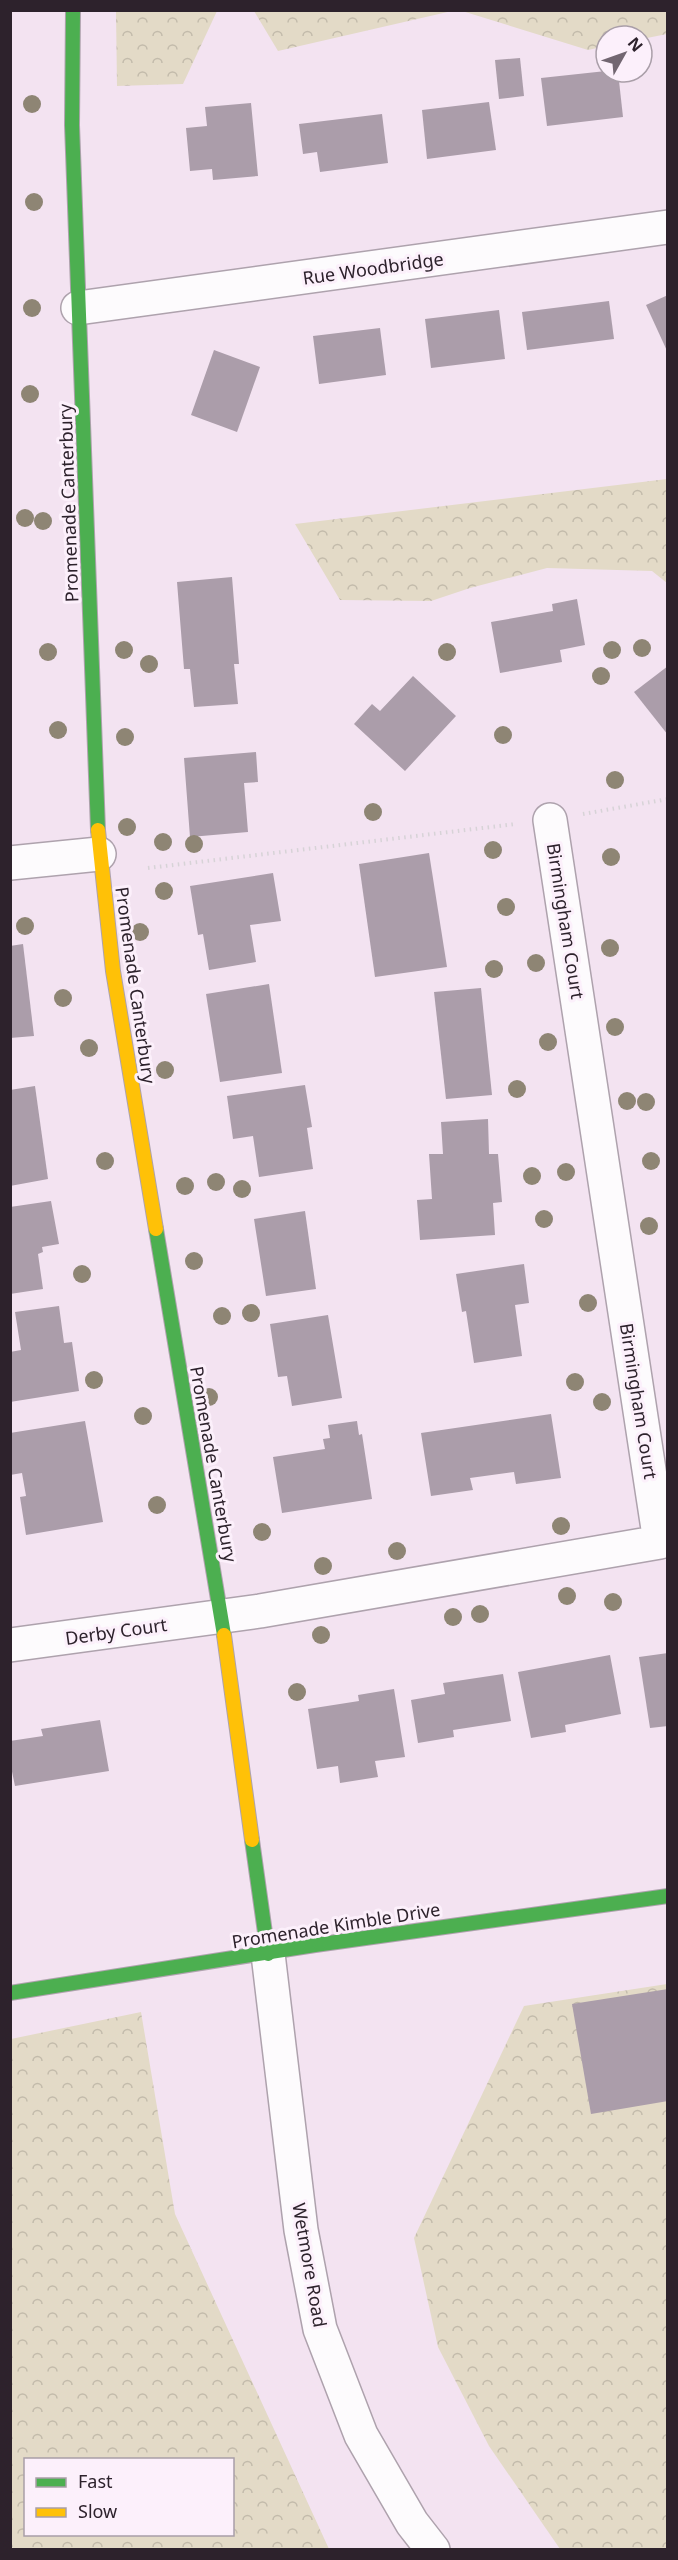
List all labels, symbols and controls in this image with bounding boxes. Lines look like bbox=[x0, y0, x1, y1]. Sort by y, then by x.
north arrow bbox=[594, 24, 654, 84]
text: N bbox=[623, 32, 648, 56]
street label: Rue Woodbridge bbox=[301, 246, 445, 290]
street label: Promenade Canterbury bbox=[53, 403, 83, 603]
street label: Birmingham Court bbox=[542, 841, 590, 1001]
street label: Promenade Canterbury bbox=[110, 885, 162, 1086]
street label: Birmingham Court bbox=[615, 1321, 663, 1481]
street label: Promenade Canterbury bbox=[185, 1364, 243, 1565]
street label: Derby Court bbox=[64, 1612, 169, 1650]
street label: Promenade Kimble Drive bbox=[230, 1897, 442, 1953]
street label: Wetmore Road bbox=[287, 2201, 333, 2329]
legend bbox=[24, 2458, 234, 2536]
text: Fast bbox=[78, 2469, 113, 2493]
text: Slow bbox=[78, 2499, 117, 2523]

